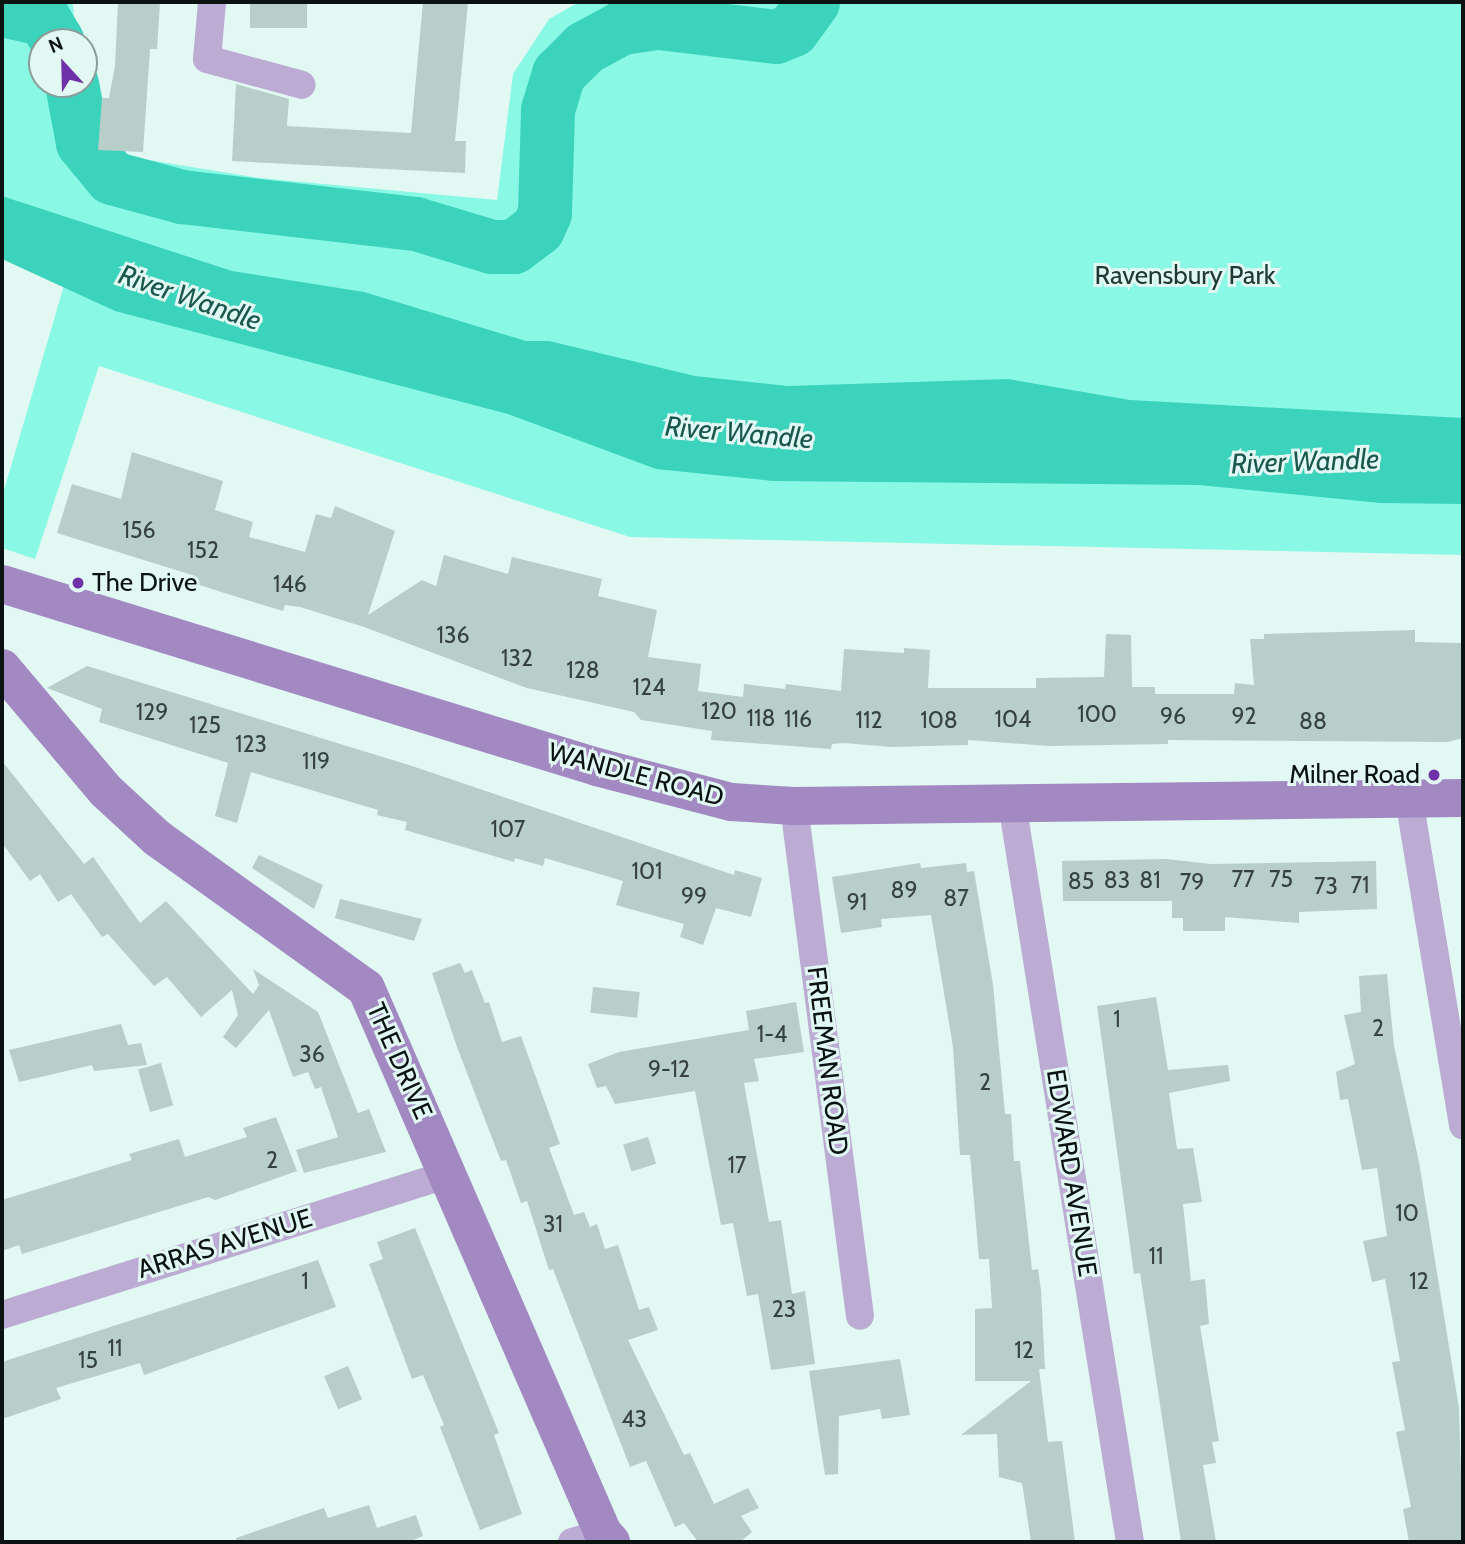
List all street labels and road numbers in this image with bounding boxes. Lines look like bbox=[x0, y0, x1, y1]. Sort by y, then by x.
street label: WANDLE ROAD bbox=[545, 737, 727, 813]
street label: FREEMAN ROAD bbox=[800, 965, 854, 1157]
street label: THE DRIVE bbox=[360, 998, 438, 1124]
street label: EDWARD AVENUE bbox=[1039, 1067, 1103, 1279]
street label: ARRAS AVENUE bbox=[134, 1203, 316, 1285]

